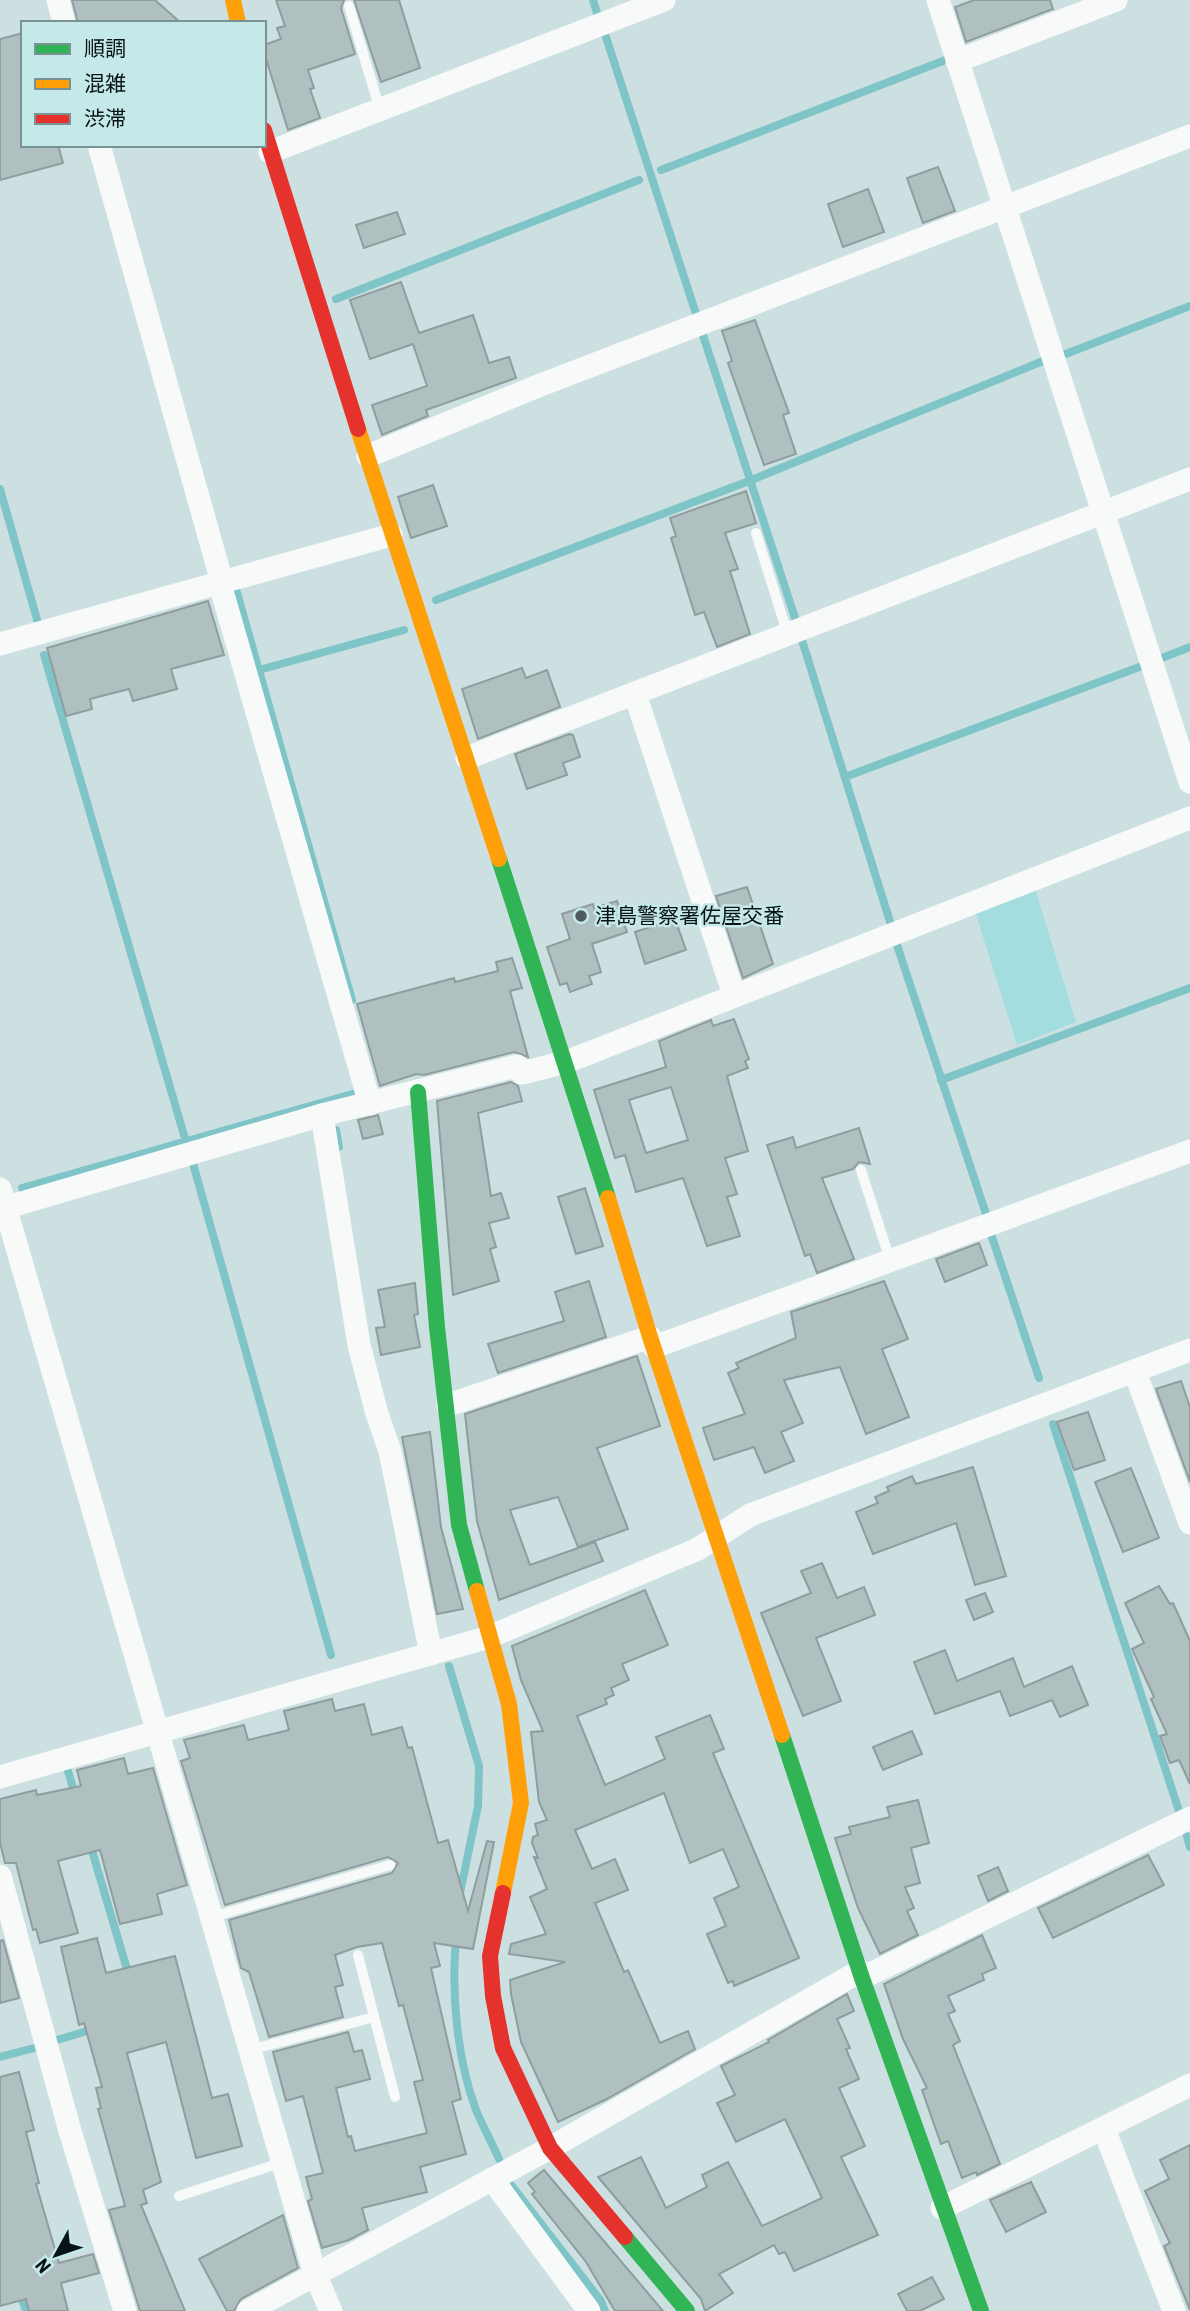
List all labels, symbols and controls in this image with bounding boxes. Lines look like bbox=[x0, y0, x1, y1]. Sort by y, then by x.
legend bbox=[21, 21, 266, 147]
text: 順調 bbox=[84, 37, 126, 61]
text: 混雑 bbox=[84, 72, 126, 96]
text: 渋滞 bbox=[84, 107, 126, 131]
place label: 津島警察署佐屋交番 bbox=[595, 904, 784, 928]
marker: 津島警察署佐屋交番 bbox=[573, 908, 589, 924]
north arrow bbox=[21, 2220, 91, 2290]
text: N bbox=[31, 2254, 56, 2277]

